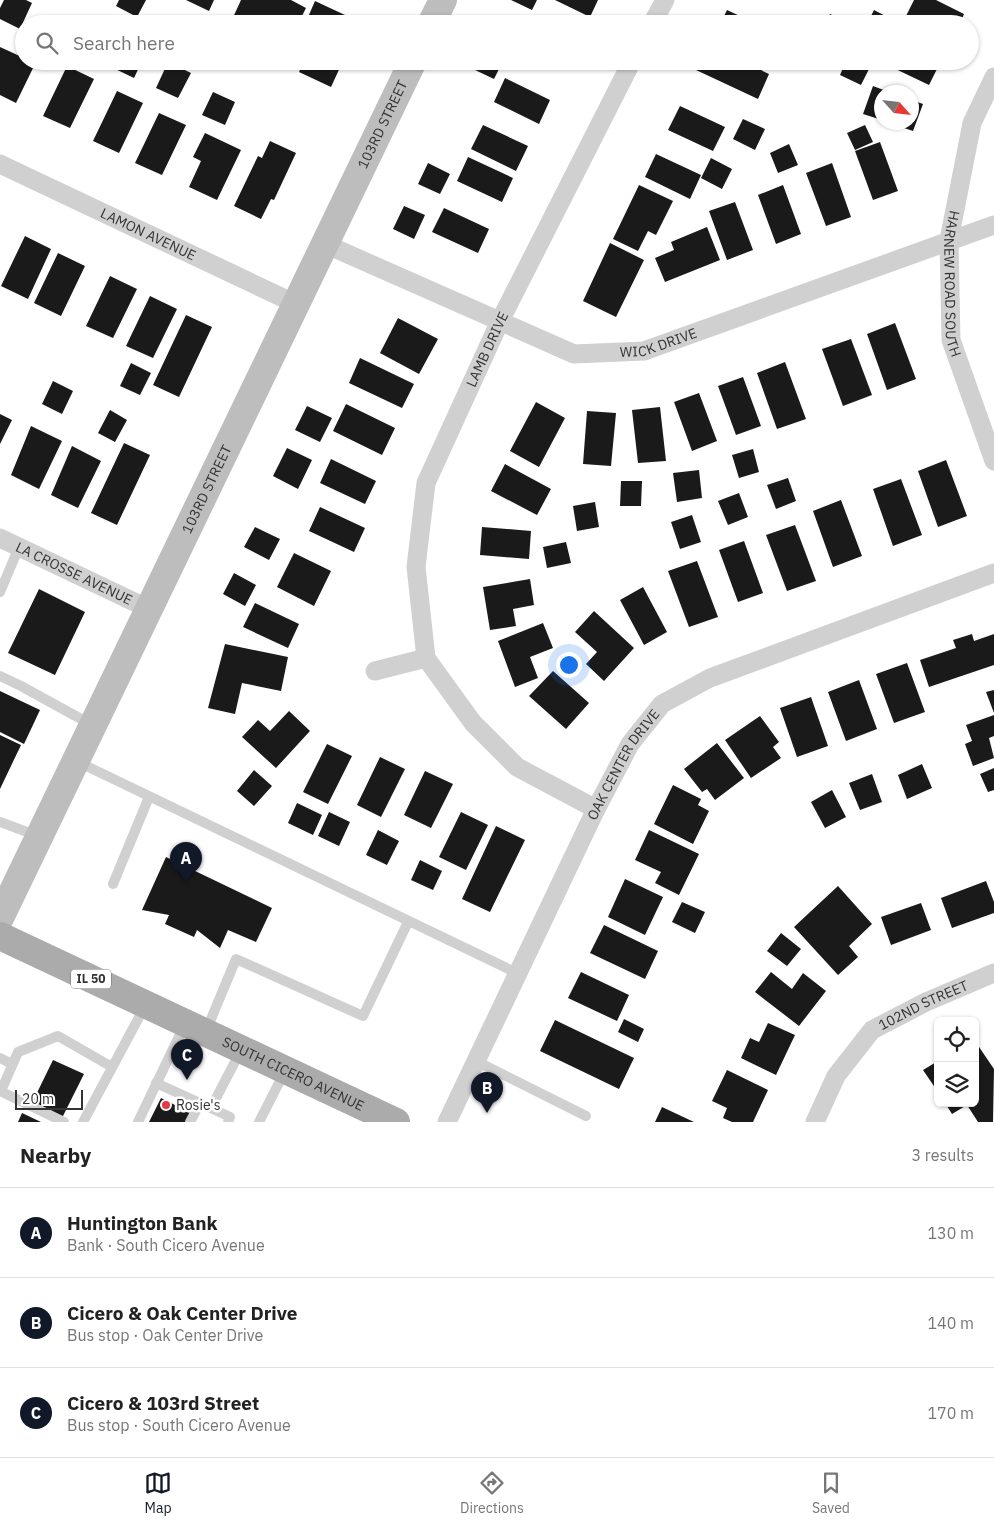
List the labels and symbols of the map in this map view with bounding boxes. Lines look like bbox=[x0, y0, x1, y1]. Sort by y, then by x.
street label: 103RD STREET bbox=[353, 77, 411, 172]
north arrow bbox=[874, 85, 919, 130]
street label: LAMON AVENUE bbox=[98, 204, 199, 264]
street label: HARNEW ROAD SOUTH bbox=[940, 209, 965, 359]
street label: LAMB DRIVE bbox=[462, 309, 512, 390]
street label: WICK DRIVE bbox=[620, 324, 699, 361]
street label: 103RD STREET bbox=[178, 442, 236, 536]
street label: LA CROSSE AVENUE bbox=[13, 538, 135, 609]
your location bbox=[556, 652, 582, 678]
street label: OAK CENTER DRIVE bbox=[583, 705, 664, 823]
pin: A bbox=[170, 842, 202, 883]
road number: IL 50 bbox=[71, 970, 111, 989]
street label: 102ND STREET bbox=[875, 976, 971, 1034]
street label: SOUTH CICERO AVENUE bbox=[219, 1033, 367, 1115]
pin: C bbox=[171, 1039, 203, 1080]
pin: B bbox=[471, 1072, 503, 1113]
scale bar bbox=[15, 1087, 82, 1110]
place label: Rosie's bbox=[176, 1096, 221, 1114]
marker: Rosie's bbox=[160, 1099, 172, 1111]

